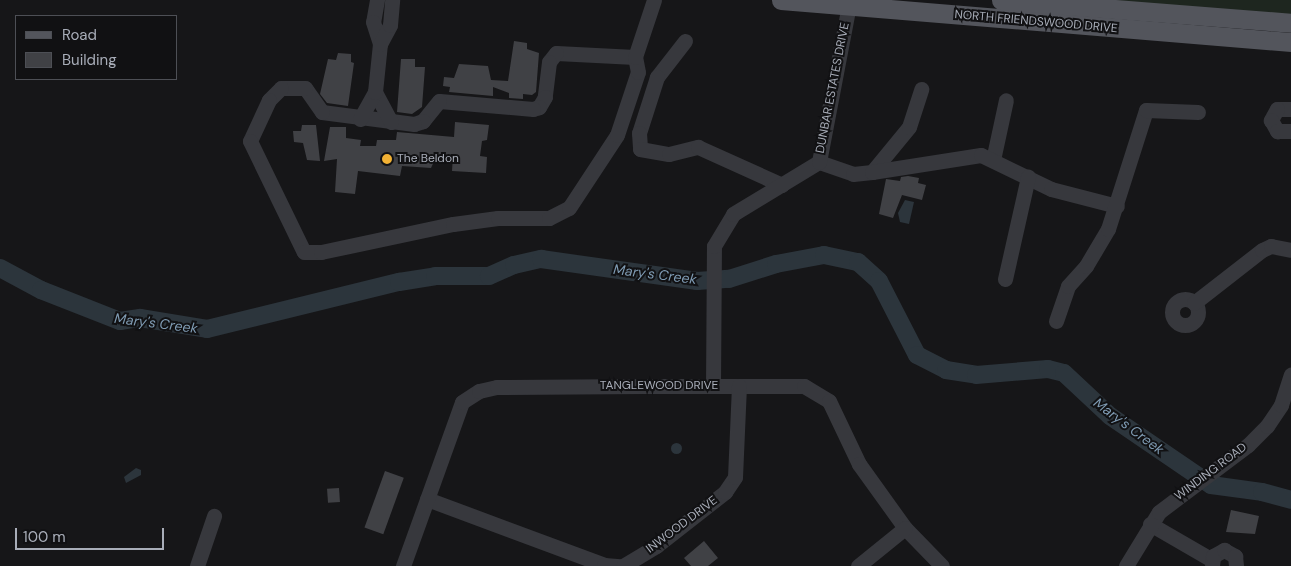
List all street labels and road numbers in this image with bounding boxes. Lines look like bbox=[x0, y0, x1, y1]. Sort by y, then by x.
street label: NORTH FRIENDSWOOD DRIVE bbox=[954, 8, 1118, 36]
street label: DUNBAR ESTATES DRIVE bbox=[813, 21, 853, 155]
street label: TANGLEWOOD DRIVE bbox=[600, 379, 718, 393]
street label: WINDING ROAD bbox=[1172, 440, 1250, 504]
street label: INWOOD DRIVE bbox=[644, 494, 720, 556]

